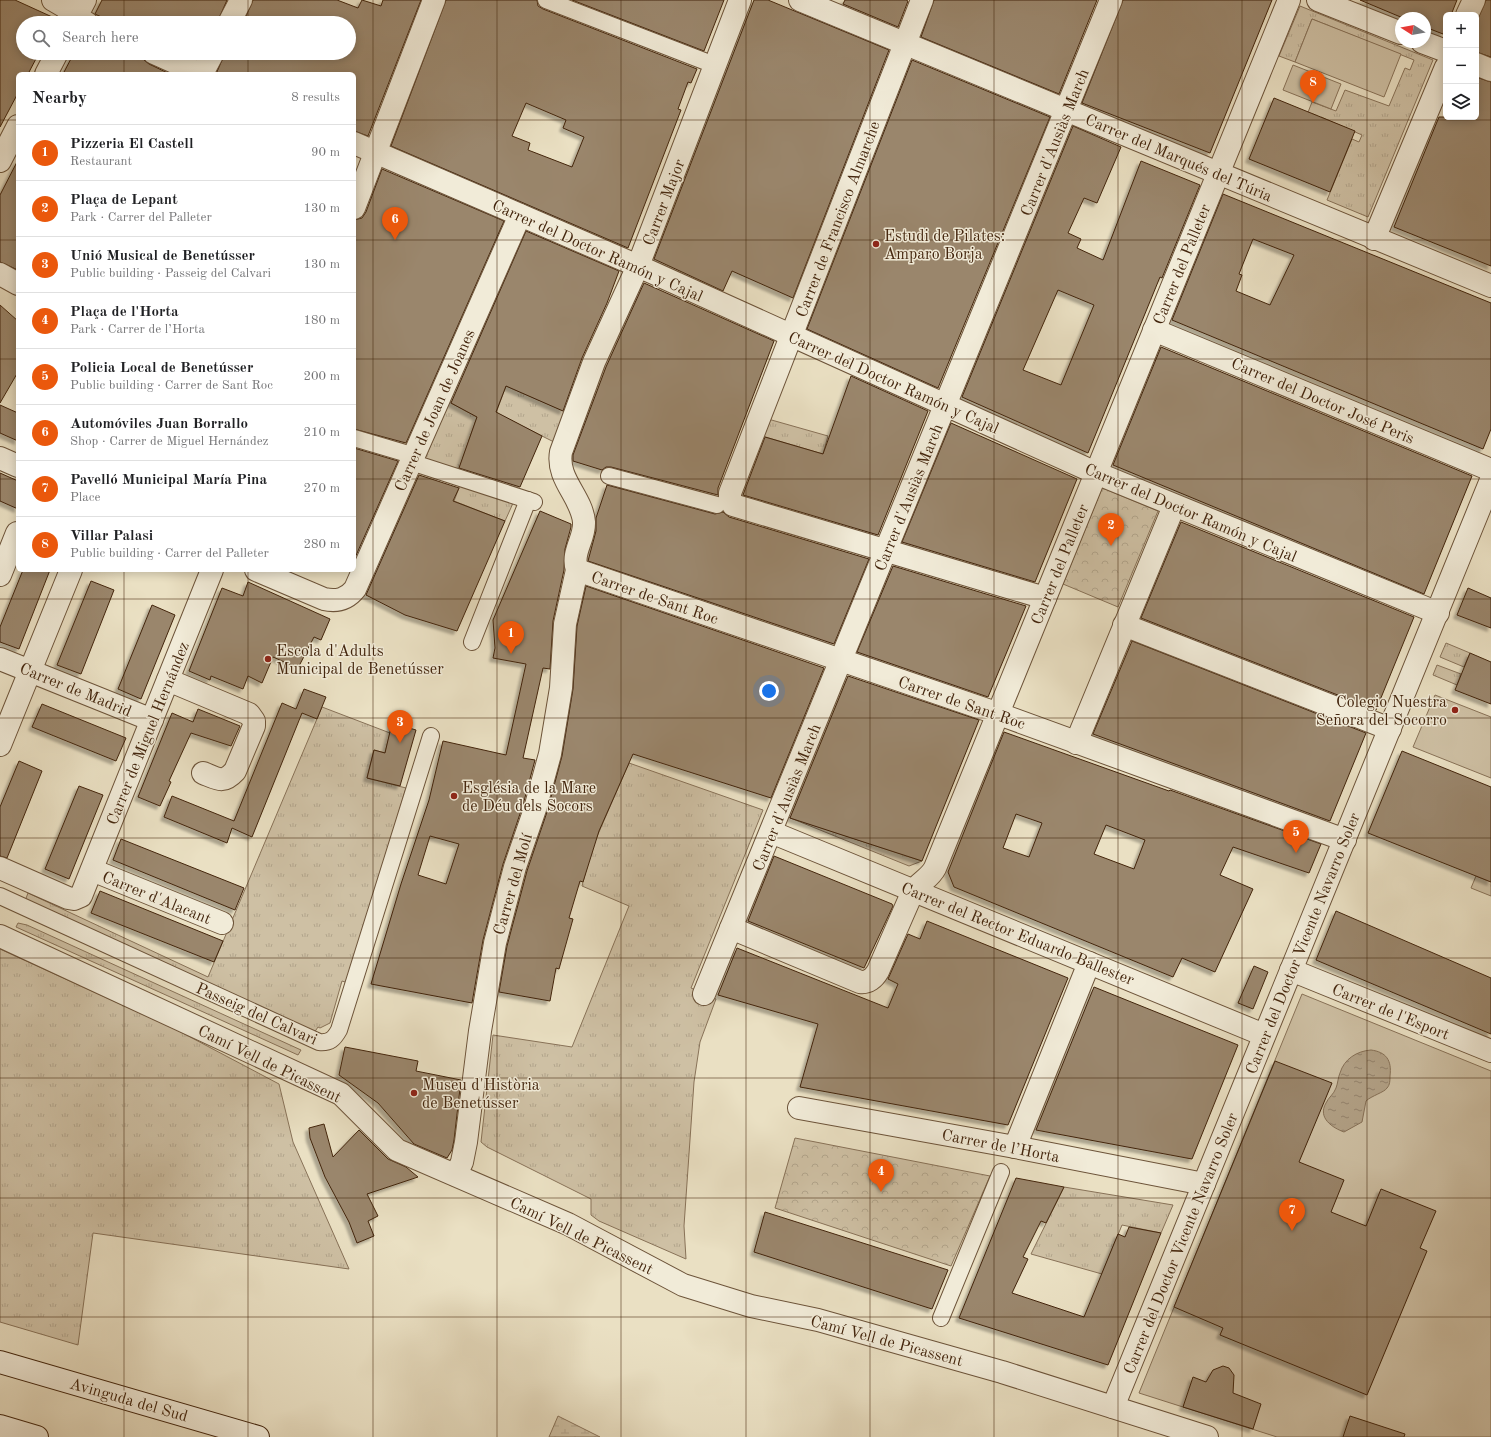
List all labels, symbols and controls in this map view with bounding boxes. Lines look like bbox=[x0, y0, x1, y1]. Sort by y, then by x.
north arrow bbox=[1395, 12, 1431, 48]
map controls bbox=[1443, 12, 1479, 120]
button: + bbox=[1443, 12, 1479, 48]
search box bbox=[16, 16, 356, 60]
icon: search bbox=[30, 27, 52, 49]
text: Search here bbox=[62, 31, 139, 46]
button: − bbox=[1443, 48, 1479, 84]
street label: Carrer d'Ausiàs March bbox=[1019, 67, 1093, 219]
pin: 8 bbox=[1300, 70, 1326, 103]
button: layers bbox=[1443, 84, 1479, 120]
text: Nearby bbox=[32, 90, 87, 107]
text: 8 results bbox=[291, 91, 340, 104]
street label: Carrer del Marqués del Túria bbox=[1083, 112, 1274, 206]
street label: Carrer de Francisco Almarche bbox=[794, 119, 884, 320]
text: Pizzeria El Castell bbox=[70, 137, 194, 152]
text: 1 bbox=[41, 146, 49, 159]
text: 90 m bbox=[311, 146, 340, 159]
text: Restaurant bbox=[70, 155, 132, 168]
street label: Carrer Major bbox=[641, 157, 689, 248]
text: Plaça de Lepant bbox=[70, 193, 178, 208]
street label: Carrer del Doctor Ramón y Cajal bbox=[489, 198, 705, 306]
text: 2 bbox=[41, 202, 49, 215]
text: 130 m bbox=[303, 202, 340, 215]
street label: Carrer del Palleter bbox=[1151, 202, 1214, 327]
pin: 6 bbox=[382, 207, 408, 240]
text: Park · Carrer del Palleter bbox=[70, 211, 212, 224]
place label: Estudi de Pilates: Amparo Borja bbox=[884, 229, 1005, 263]
marker: Estudi de Pilates: Amparo Borja bbox=[871, 239, 881, 249]
text: Unió Musical de Benetússer bbox=[70, 249, 255, 264]
text: 3 bbox=[41, 258, 49, 271]
text: 130 m bbox=[303, 258, 340, 271]
text: Public building · Passeig del Calvari bbox=[70, 267, 271, 280]
text: Plaça de l'Horta bbox=[70, 305, 179, 320]
text: 4 bbox=[41, 314, 49, 327]
text: 180 m bbox=[303, 314, 340, 327]
text: Park · Carrer de l’Horta bbox=[70, 323, 205, 336]
street label: Carrer de Joan de Joanes bbox=[393, 327, 479, 494]
street label: Carrer del Doctor Ramón y Cajal bbox=[785, 330, 1001, 438]
street label: Carrer del Doctor José Peris bbox=[1228, 356, 1416, 448]
text: Policia Local de Benetússer bbox=[70, 361, 253, 376]
text: 5 bbox=[41, 370, 49, 383]
text: 200 m bbox=[303, 370, 340, 383]
text: Public building · Carrer de Sant Roc bbox=[70, 379, 273, 392]
text: Automóviles Juan Borrallo bbox=[70, 417, 248, 432]
street label: Carrer d'Ausiàs March bbox=[873, 422, 947, 574]
text: 6 bbox=[41, 426, 49, 439]
text: 210 m bbox=[303, 426, 340, 439]
text: Shop · Carrer de Miguel Hernández bbox=[70, 435, 268, 448]
street label: Carrer del Doctor Ramón y Cajal bbox=[1082, 462, 1299, 566]
text: Pavelló Municipal María Pina bbox=[70, 473, 267, 488]
text: 7 bbox=[41, 482, 49, 495]
text: 270 m bbox=[303, 482, 340, 495]
text: Place bbox=[70, 491, 100, 504]
street label: Carrer del Palleter bbox=[1029, 502, 1092, 627]
pin: 2 bbox=[1098, 513, 1124, 546]
text: Villar Palasi bbox=[70, 529, 153, 544]
text: 8 bbox=[41, 538, 49, 551]
text: 280 m bbox=[303, 538, 340, 551]
text: Public building · Carrer del Palleter bbox=[70, 547, 269, 560]
street label: Carrer de Sant Roc bbox=[589, 570, 720, 628]
pin: 1 bbox=[498, 621, 524, 654]
street label: Carrer de Miguel Hernández bbox=[105, 640, 193, 828]
place label: Escola d'Adults Municipal de Benetússer bbox=[276, 644, 444, 678]
marker: Escola d'Adults Municipal de Benetússer bbox=[263, 654, 273, 664]
street label: Carrer de Madrid bbox=[17, 661, 134, 721]
street label: Carrer de Sant Roc bbox=[896, 675, 1027, 733]
your location bbox=[759, 681, 779, 701]
place label: Colegio Nuestra Señora del Socorro bbox=[1316, 695, 1447, 729]
marker: Colegio Nuestra Señora del Socorro bbox=[1450, 705, 1460, 715]
pin: 3 bbox=[387, 710, 413, 743]
street label: Carrer d'Ausiàs March bbox=[751, 722, 825, 874]
place label: Església de la Mare de Déu dels Socors bbox=[462, 781, 596, 815]
marker: Església de la Mare de Déu dels Socors bbox=[449, 791, 459, 801]
street label: Carrer del Doctor Vicente Navarro Soler bbox=[1244, 810, 1364, 1077]
pin: 5 bbox=[1283, 820, 1309, 853]
street label: Carrer del Molí bbox=[492, 831, 536, 937]
street label: Carrer d'Alacant bbox=[100, 870, 213, 928]
street label: Carrer del Rector Eduardo Ballester bbox=[899, 881, 1136, 989]
street label: Passeig del Calvari bbox=[193, 981, 319, 1049]
street label: Carrer de l'Esport bbox=[1329, 982, 1451, 1044]
street label: Camí Vell de Picassent bbox=[195, 1023, 344, 1107]
place label: Museu d'Història de Benetússer bbox=[422, 1078, 540, 1112]
marker: Museu d'Història de Benetússer bbox=[409, 1088, 419, 1098]
street label: Carrer del Doctor Vicente Navarro Soler bbox=[1122, 1110, 1242, 1377]
street label: Carrer de l’Horta bbox=[940, 1128, 1061, 1166]
pin: 4 bbox=[868, 1159, 894, 1192]
street label: Camí Vell de Picassent bbox=[507, 1195, 656, 1279]
pin: 7 bbox=[1279, 1198, 1305, 1231]
street label: Camí Vell de Picassent bbox=[808, 1314, 965, 1370]
street label: Avinguda del Sud bbox=[68, 1376, 189, 1425]

